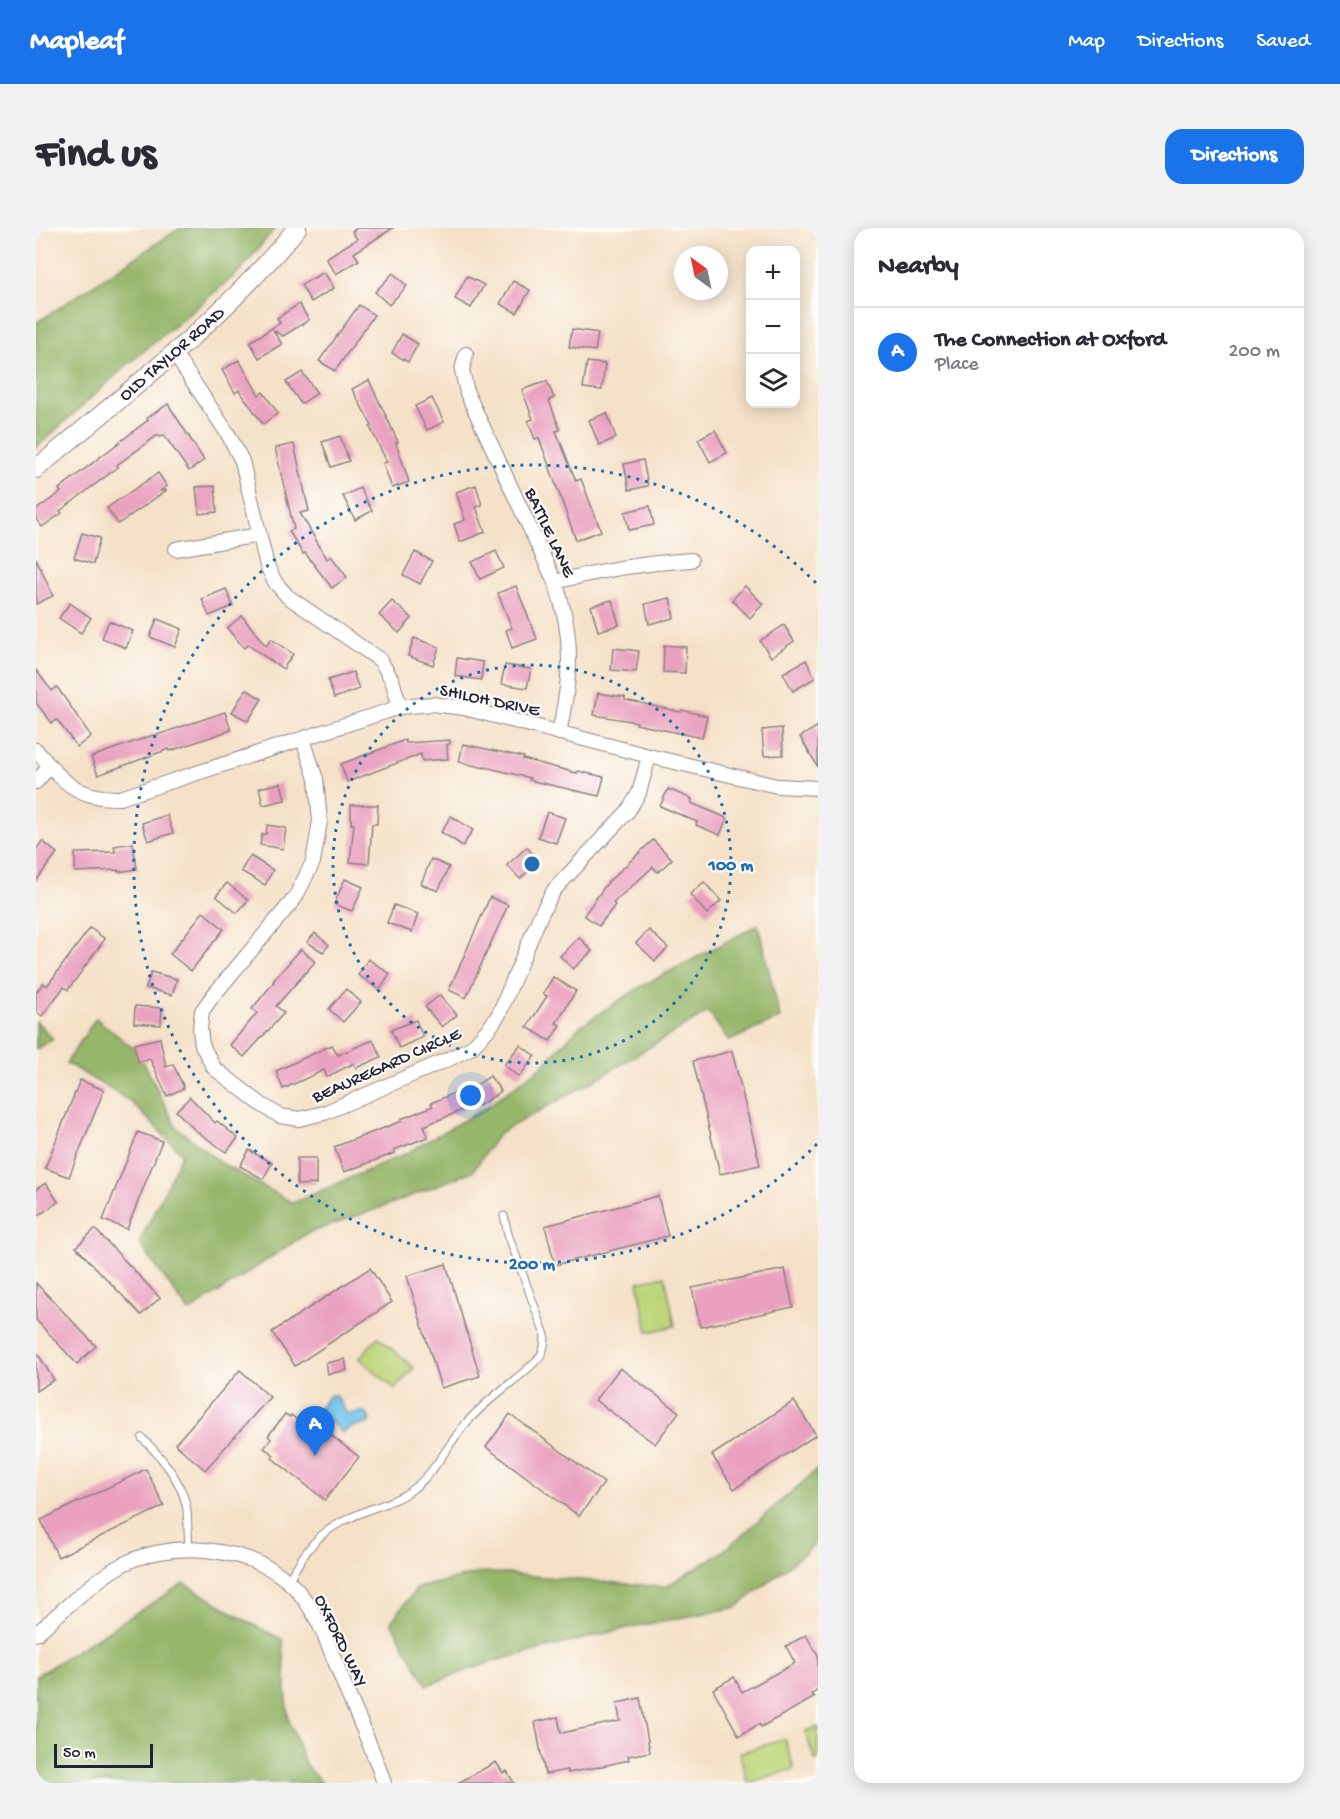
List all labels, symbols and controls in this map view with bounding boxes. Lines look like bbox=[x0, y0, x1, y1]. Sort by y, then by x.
text: Mapleaf bbox=[30, 26, 124, 59]
text: Map bbox=[1068, 30, 1105, 55]
text: Directions bbox=[1138, 30, 1223, 55]
text: Saved bbox=[1256, 30, 1310, 55]
button: Directions bbox=[1165, 129, 1304, 184]
text: Find us bbox=[36, 132, 156, 181]
north arrow bbox=[674, 246, 728, 300]
map controls bbox=[746, 246, 800, 408]
button: + bbox=[746, 246, 800, 300]
text: Nearby bbox=[878, 252, 959, 283]
button: − bbox=[746, 300, 800, 354]
street label: OLD TAYLOR ROAD bbox=[116, 303, 230, 406]
text: The Connection at Oxford bbox=[935, 328, 1166, 354]
text: A bbox=[892, 341, 903, 364]
text: 200 m bbox=[1229, 341, 1280, 364]
button: layers bbox=[746, 354, 800, 408]
text: Place bbox=[935, 354, 979, 377]
street label: BATTLE LANE bbox=[519, 484, 579, 582]
street label: SHILOH DRIVE bbox=[438, 681, 542, 722]
centre of rings bbox=[522, 854, 542, 874]
text: 100 m bbox=[708, 856, 754, 877]
street label: BEAUREGARD CIRCLE bbox=[308, 1024, 465, 1109]
your location bbox=[456, 1081, 485, 1110]
text: 200 m bbox=[509, 1255, 555, 1276]
pin: A bbox=[296, 1406, 334, 1456]
street label: OXFORD WAY bbox=[308, 1591, 371, 1691]
scale bar bbox=[54, 1741, 153, 1768]
text: 50 m bbox=[63, 1745, 96, 1764]

